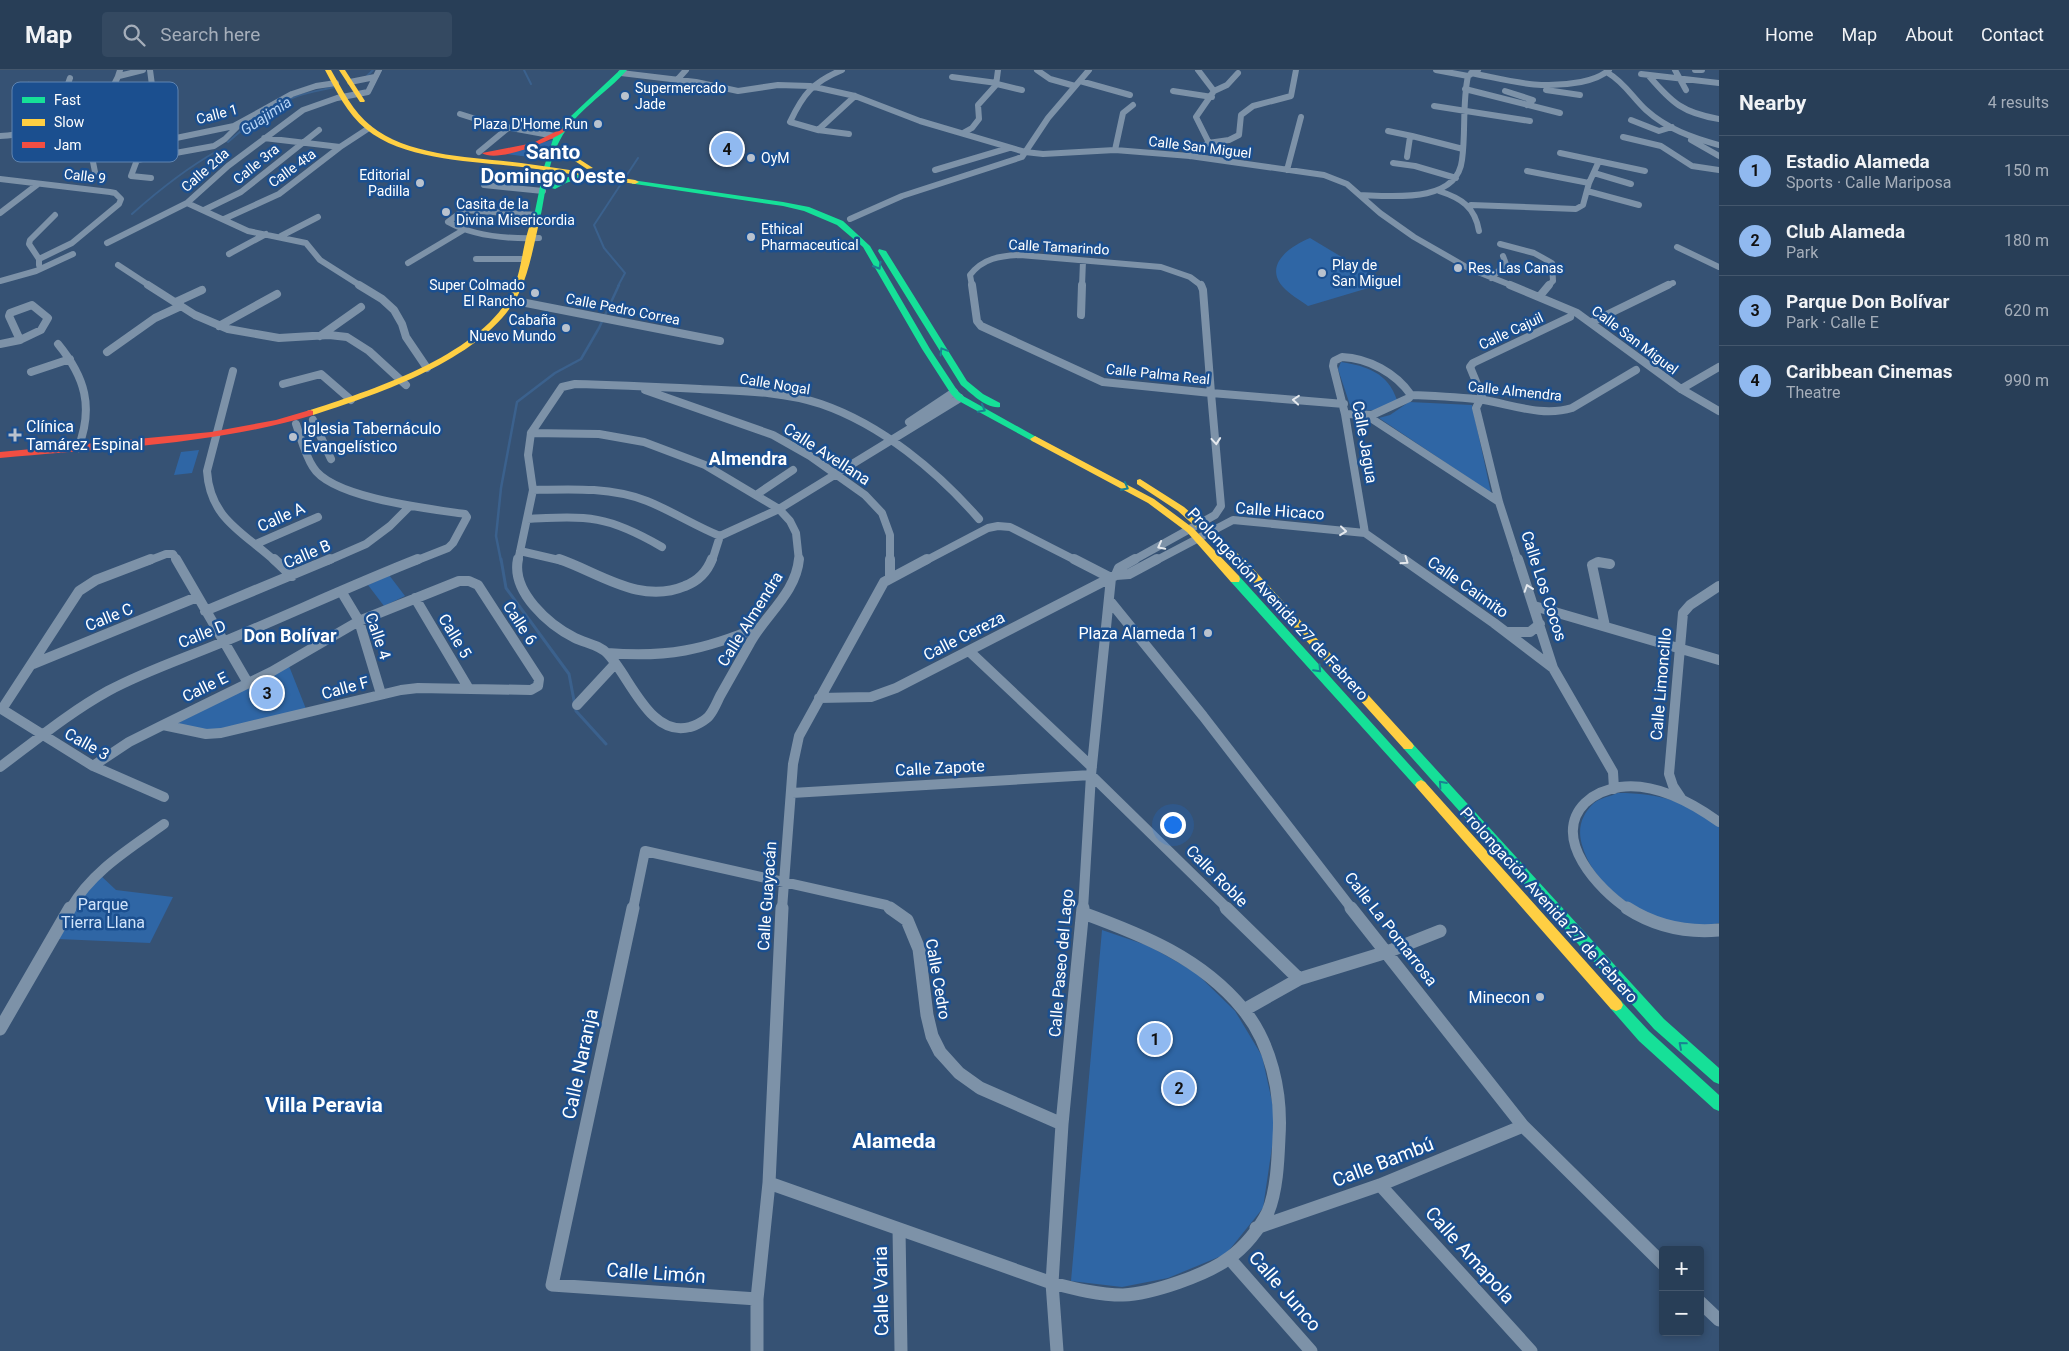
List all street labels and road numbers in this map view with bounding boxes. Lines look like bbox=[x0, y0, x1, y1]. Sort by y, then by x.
street label: Calle 1 bbox=[194, 101, 240, 127]
street label: Calle San Miguel bbox=[1148, 133, 1252, 161]
street label: Calle 3ra bbox=[230, 141, 282, 187]
street label: Calle 2da bbox=[178, 145, 232, 195]
street label: Calle 4ta bbox=[265, 146, 319, 190]
street label: Calle 9 bbox=[63, 165, 107, 187]
street label: Calle Tamarindo bbox=[1008, 236, 1110, 258]
street label: Calle Pedro Correa bbox=[565, 290, 681, 328]
street label: Calle San Miguel bbox=[1589, 302, 1681, 378]
street label: Calle Cajuil bbox=[1476, 309, 1546, 353]
street label: Calle Palma Real bbox=[1105, 361, 1211, 387]
street label: Calle Nogal bbox=[739, 371, 811, 397]
street label: Calle Almendra bbox=[1467, 378, 1563, 404]
street label: Calle Jagua bbox=[1348, 399, 1382, 485]
street label: Calle Avellana bbox=[780, 419, 874, 489]
street label: Calle A bbox=[254, 498, 308, 536]
street label: Calle Hicaco bbox=[1235, 498, 1325, 524]
street label: Prolongación Avenida 27 de Febrero bbox=[1184, 504, 1372, 704]
street label: Calle Los Cocos bbox=[1517, 529, 1571, 643]
street label: Calle B bbox=[281, 536, 333, 572]
street label: Calle Caimito bbox=[1424, 552, 1512, 622]
street label: Calle Almendra bbox=[713, 568, 787, 670]
street label: Calle 6 bbox=[499, 598, 541, 648]
street label: Calle C bbox=[82, 599, 136, 635]
street label: Calle Cereza bbox=[920, 607, 1008, 665]
street label: Calle 4 bbox=[361, 610, 395, 662]
street label: Calle 5 bbox=[434, 610, 476, 662]
street label: Calle D bbox=[175, 616, 229, 652]
street label: Calle Limoncillo bbox=[1647, 627, 1675, 741]
street label: Calle E bbox=[179, 668, 231, 706]
street label: Calle F bbox=[319, 673, 371, 703]
street label: Calle 3 bbox=[61, 724, 113, 764]
street label: Calle Zapote bbox=[895, 756, 985, 780]
street label: Prolongación Avenida 27 de Febrero bbox=[1456, 803, 1642, 1007]
street label: Calle Guayacán bbox=[754, 841, 780, 951]
street label: Calle Roble bbox=[1182, 841, 1252, 911]
street label: Calle La Pomarrosa bbox=[1341, 868, 1441, 990]
street label: Calle Paseo del Lago bbox=[1045, 888, 1077, 1038]
street label: Calle Cedro bbox=[922, 937, 954, 1021]
street label: Calle Naranja bbox=[557, 1007, 603, 1121]
street label: Calle Bambú bbox=[1329, 1132, 1437, 1192]
street label: Calle Amapola bbox=[1420, 1202, 1520, 1308]
street label: Calle Varia bbox=[869, 1246, 893, 1336]
street label: Calle Junco bbox=[1244, 1246, 1326, 1336]
street label: Calle Limón bbox=[606, 1258, 706, 1288]

